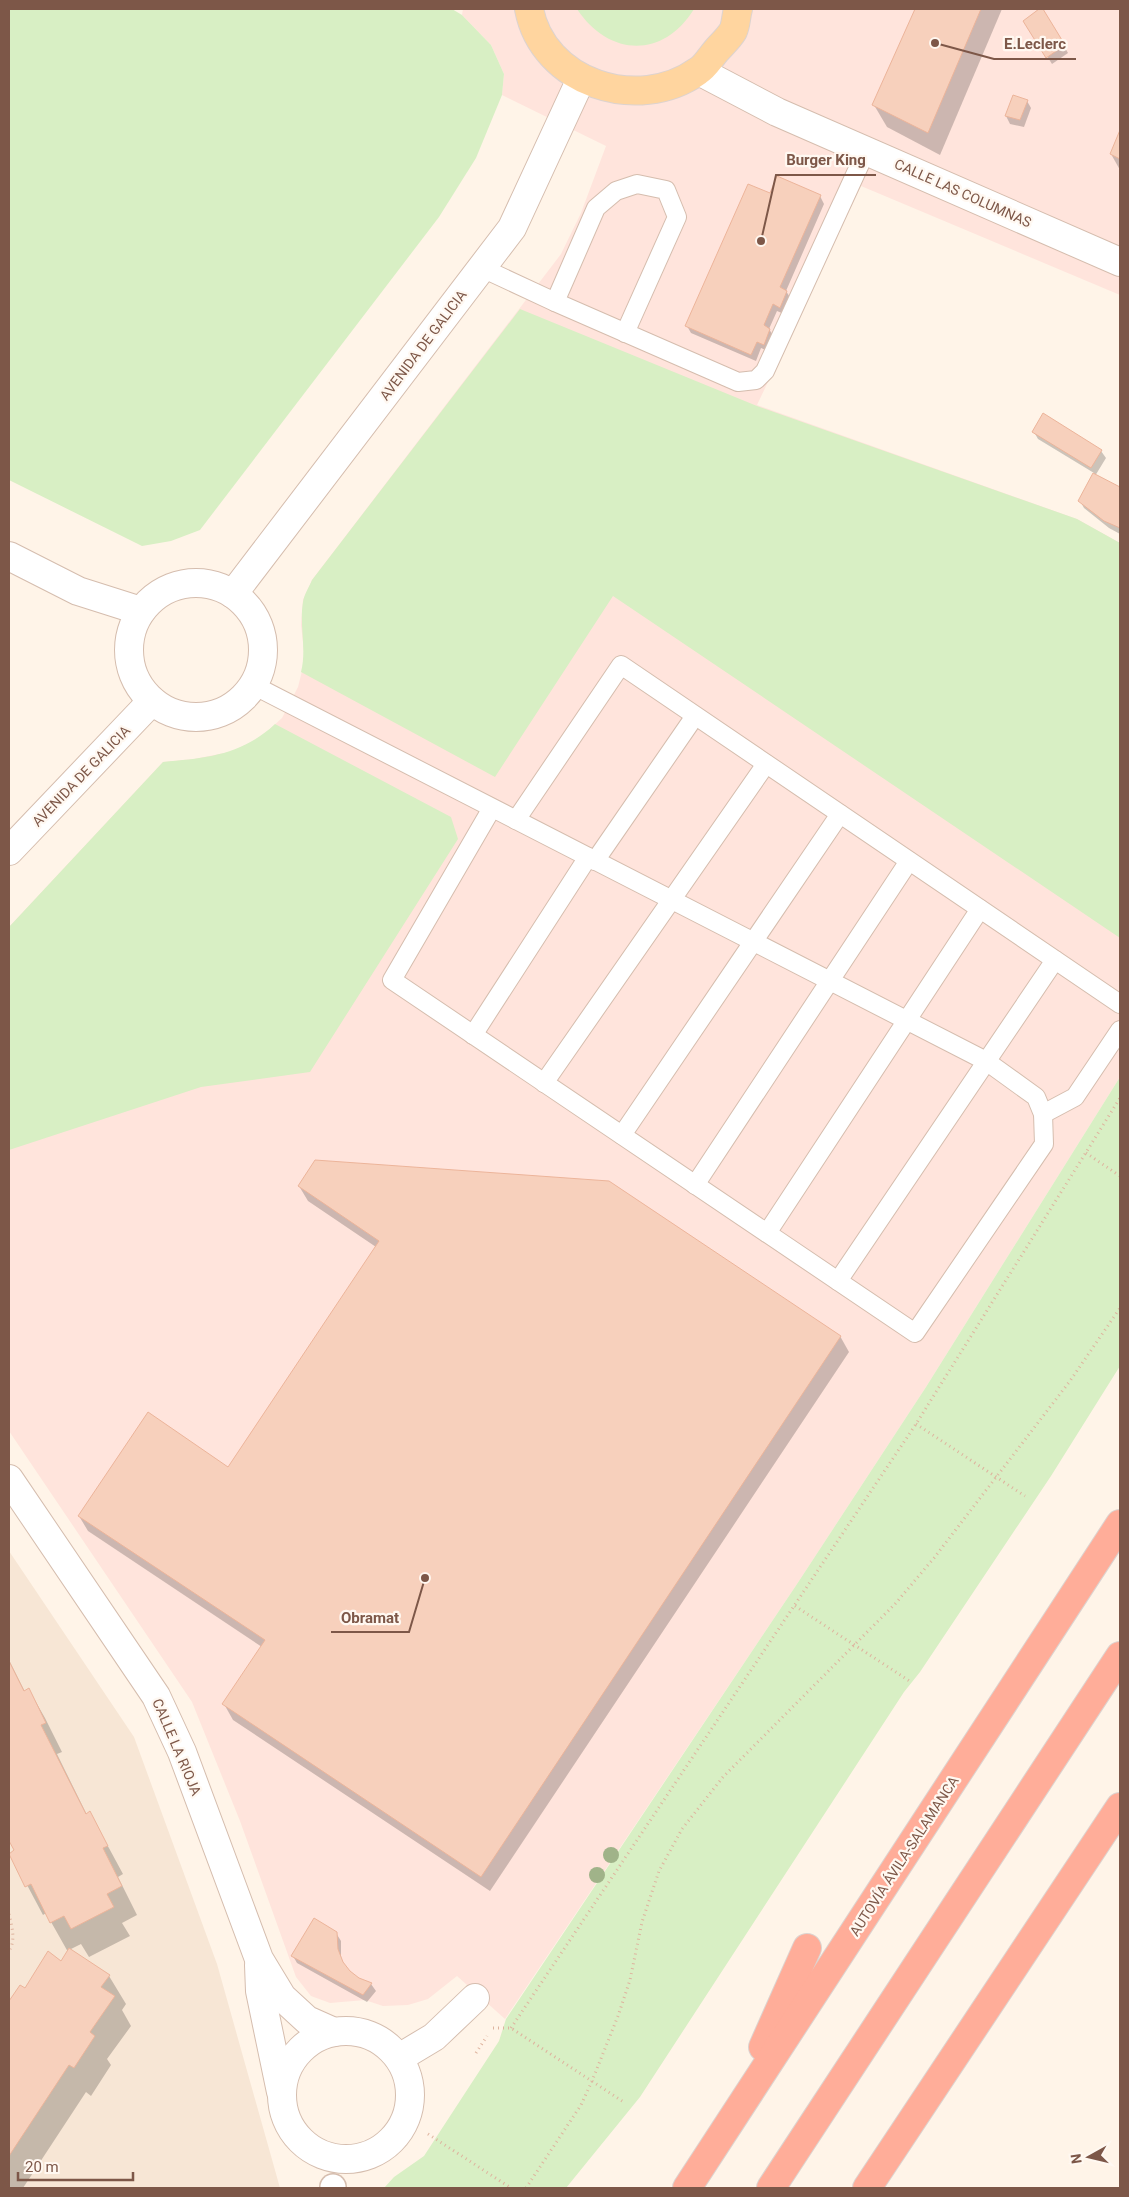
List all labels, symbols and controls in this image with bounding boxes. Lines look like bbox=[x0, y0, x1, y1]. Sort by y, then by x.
callout: E.Leclerc bbox=[994, 29, 1076, 59]
text: E.Leclerc bbox=[1004, 35, 1066, 53]
callout: Burger King bbox=[776, 145, 876, 175]
text: Burger King bbox=[786, 151, 866, 169]
street label: CALLE LAS COLUMNAS bbox=[892, 156, 1034, 230]
street label: AVENIDA DE GALICIA bbox=[376, 287, 470, 403]
street label: AVENIDA DE GALICIA bbox=[29, 722, 133, 830]
callout: Obramat bbox=[331, 1602, 409, 1632]
text: Obramat bbox=[341, 1609, 399, 1627]
street label: CALLE LA RIOJA bbox=[149, 1696, 205, 1798]
street label: AUTOVÍA ÁVILA-SALAMANCA bbox=[846, 1773, 962, 1939]
north arrow bbox=[1064, 2132, 1114, 2182]
scale bar bbox=[18, 2150, 132, 2182]
text: N bbox=[1068, 2153, 1085, 2165]
text: 20 m bbox=[25, 2158, 59, 2176]

